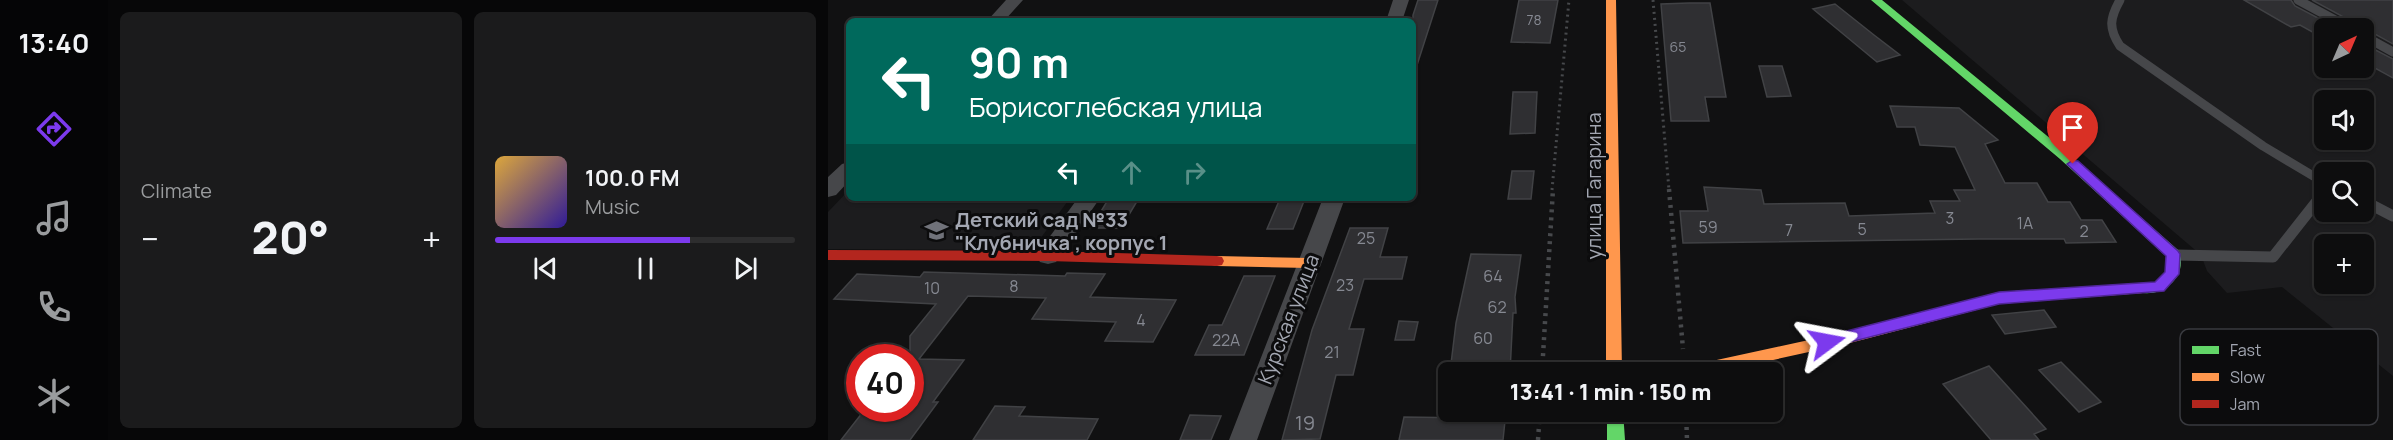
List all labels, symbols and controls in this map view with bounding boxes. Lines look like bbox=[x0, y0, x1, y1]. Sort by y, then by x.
house number: 78 bbox=[1526, 10, 1542, 29]
north arrow bbox=[2314, 18, 2374, 78]
map controls bbox=[2314, 18, 2374, 294]
text: 13:40 bbox=[19, 24, 89, 61]
text: 90 m bbox=[969, 33, 1069, 91]
house number: 65 bbox=[1670, 37, 1686, 56]
icon: left bbox=[870, 42, 948, 120]
text: Борисоглебская улица bbox=[969, 88, 1262, 125]
button: sound bbox=[2314, 90, 2374, 150]
pin bbox=[2047, 102, 2098, 164]
icon: directions bbox=[33, 108, 75, 150]
icon: arrive bbox=[2056, 111, 2089, 144]
street label: улица Гагарина bbox=[1580, 113, 1607, 259]
icon: left bbox=[1052, 156, 1085, 189]
icon: ahead bbox=[1115, 156, 1148, 189]
icon: right bbox=[1178, 156, 1211, 189]
button: search bbox=[2314, 162, 2374, 222]
text: 100.0 FM bbox=[585, 163, 679, 193]
text: Climate bbox=[141, 177, 212, 204]
text: Music bbox=[585, 193, 640, 220]
icon: music bbox=[33, 197, 75, 239]
text: 20° bbox=[252, 206, 329, 268]
place label: Детский сад №33 "Клубничка", корпус 1 bbox=[955, 206, 1167, 256]
house number: 3 bbox=[1946, 207, 1954, 229]
house number: 1А bbox=[2017, 212, 2033, 234]
text: − bbox=[141, 216, 159, 261]
text: + bbox=[422, 216, 441, 261]
house number: 59 bbox=[1698, 216, 1718, 238]
school or university icon: Детский сад №33 "Клубничка", корпус 1 bbox=[924, 217, 950, 243]
house number: 5 bbox=[1857, 218, 1867, 240]
house number: 7 bbox=[1785, 219, 1793, 241]
house number: 2 bbox=[2079, 220, 2089, 242]
house number: 25 bbox=[1357, 227, 1375, 249]
button: + bbox=[2314, 234, 2374, 294]
street label: Курская улица bbox=[1251, 250, 1325, 388]
icon: previous bbox=[529, 252, 562, 285]
icon: pause bbox=[629, 252, 662, 285]
icon: next bbox=[729, 252, 762, 285]
house number: 64 bbox=[1483, 265, 1503, 287]
house number: 23 bbox=[1336, 274, 1354, 296]
house number: 8 bbox=[1009, 275, 1019, 297]
house number: 10 bbox=[924, 277, 940, 299]
icon: phone bbox=[33, 286, 75, 328]
house number: 62 bbox=[1487, 296, 1507, 318]
house number: 4 bbox=[1136, 309, 1146, 331]
position arrow bbox=[1795, 310, 1859, 374]
house number: 60 bbox=[1473, 327, 1493, 349]
house number: 22А bbox=[1212, 329, 1240, 351]
legend bbox=[2180, 329, 2378, 425]
text: Fast bbox=[2230, 339, 2261, 361]
house number: 21 bbox=[1324, 341, 1340, 363]
speed limit sign: 40 bbox=[846, 344, 924, 422]
text: Slow bbox=[2230, 366, 2265, 388]
icon: climate bbox=[33, 375, 75, 417]
text: 13:41 · 1 min · 150 m bbox=[1510, 377, 1711, 407]
text: Jam bbox=[2230, 393, 2260, 415]
house number: 19 bbox=[1295, 409, 1315, 436]

